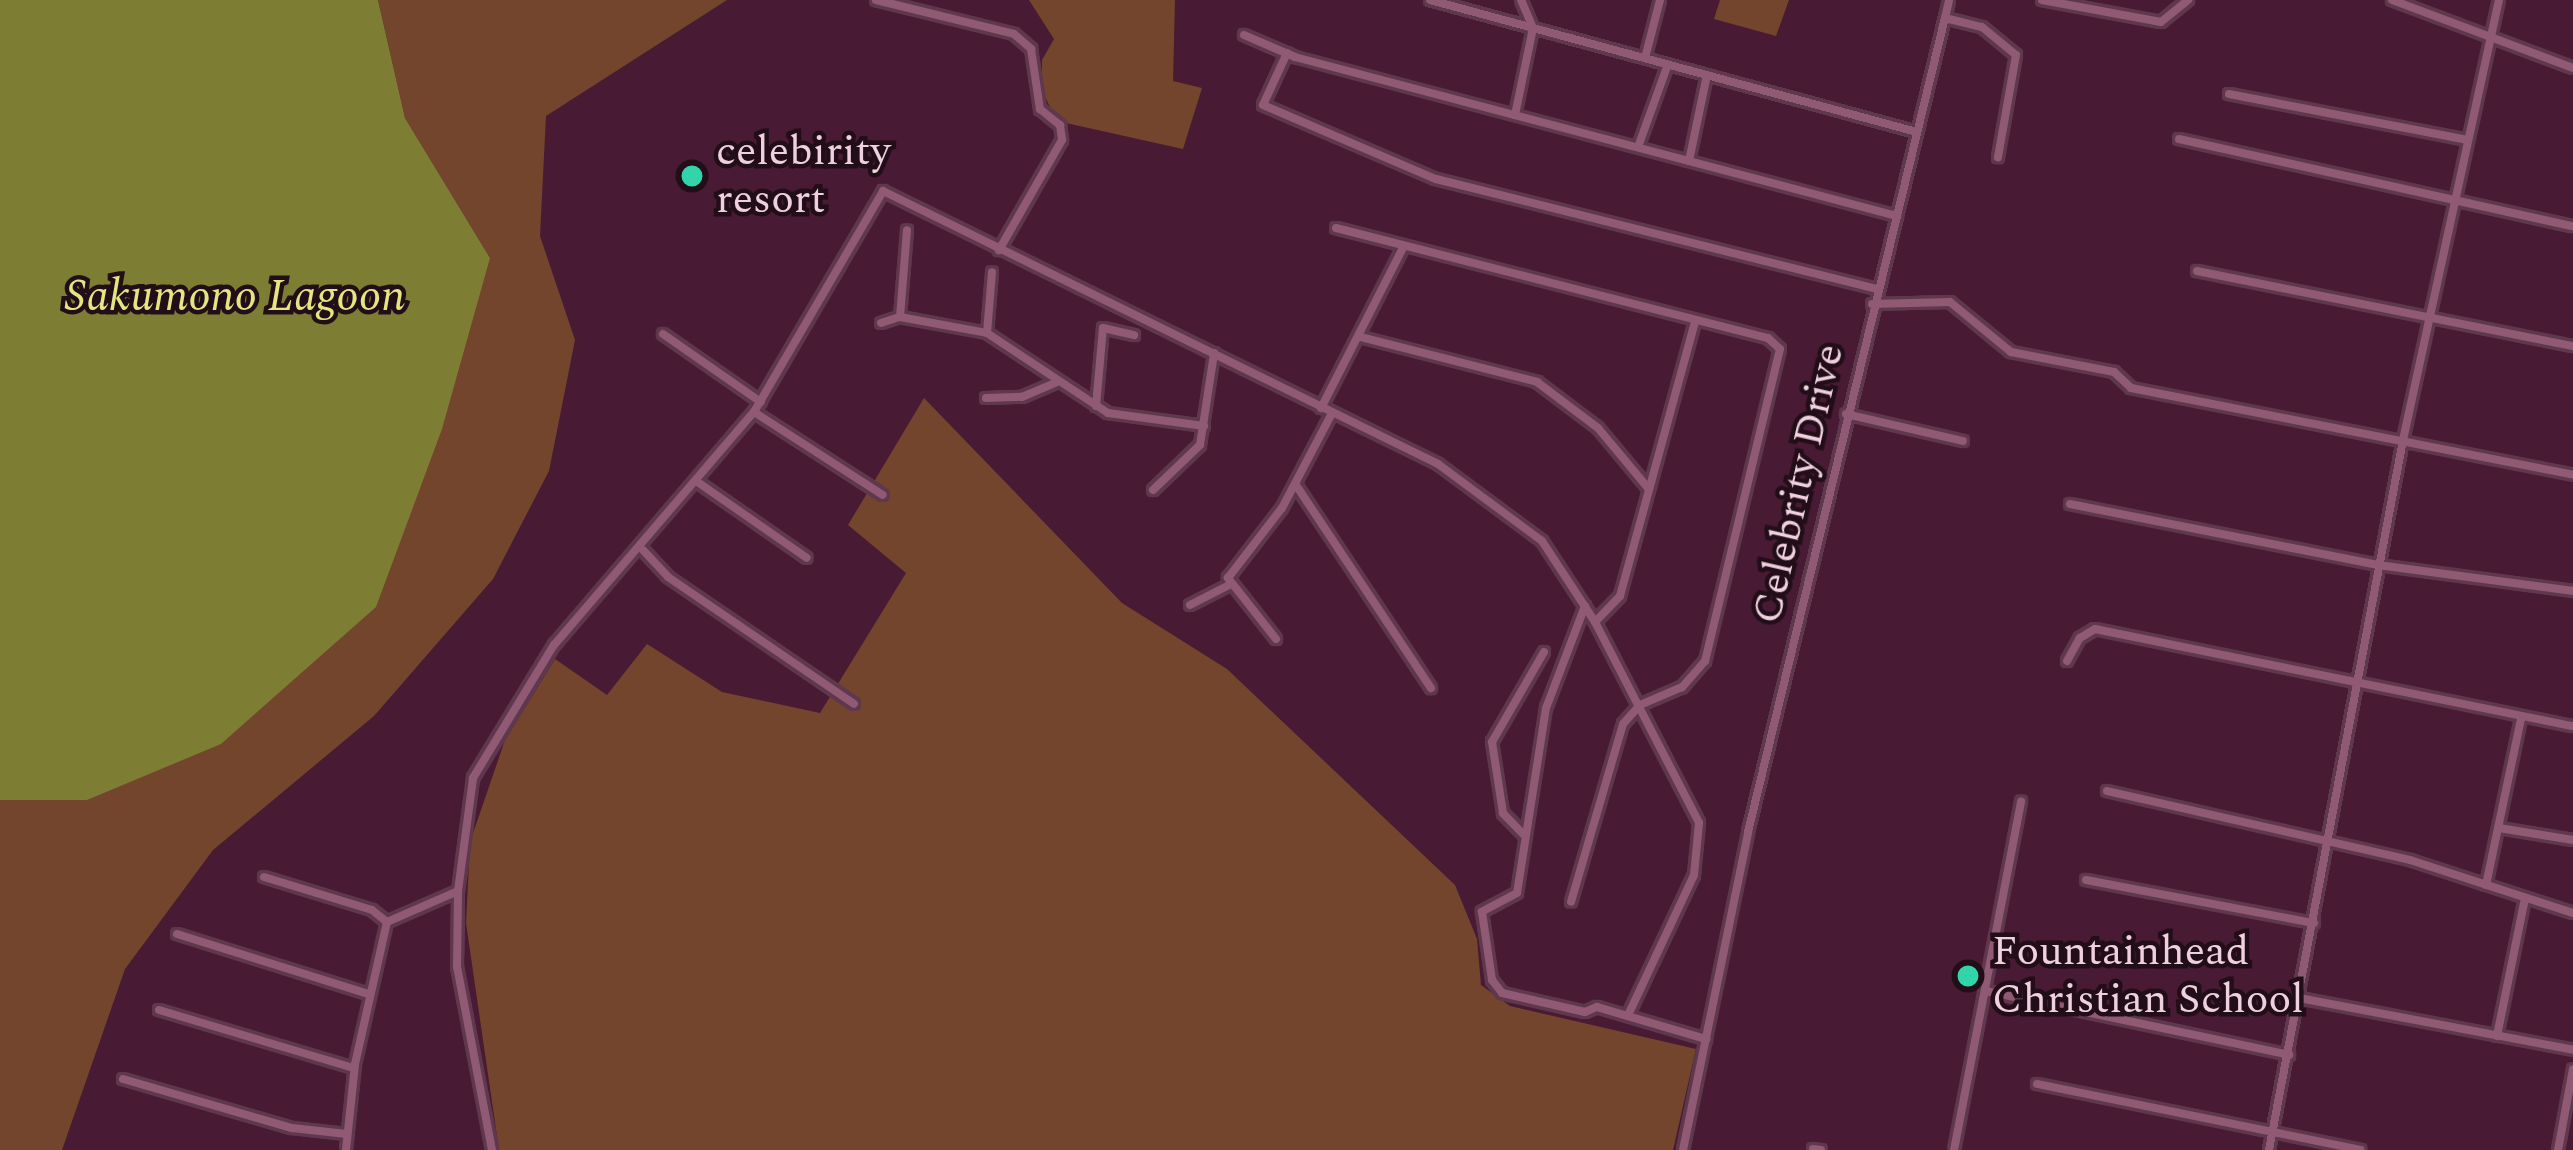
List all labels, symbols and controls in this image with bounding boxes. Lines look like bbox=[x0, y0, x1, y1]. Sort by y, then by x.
place label: celebirity resort bbox=[716, 127, 891, 225]
marker: celebirity resort bbox=[679, 163, 705, 189]
water label: Sakumono Lagoon bbox=[65, 270, 405, 324]
street label: Celebrity Drive bbox=[1742, 339, 1856, 629]
place label: Fountainhead Christian School bbox=[1992, 927, 2304, 1026]
marker: Fountainhead Christian School bbox=[1955, 963, 1981, 989]

